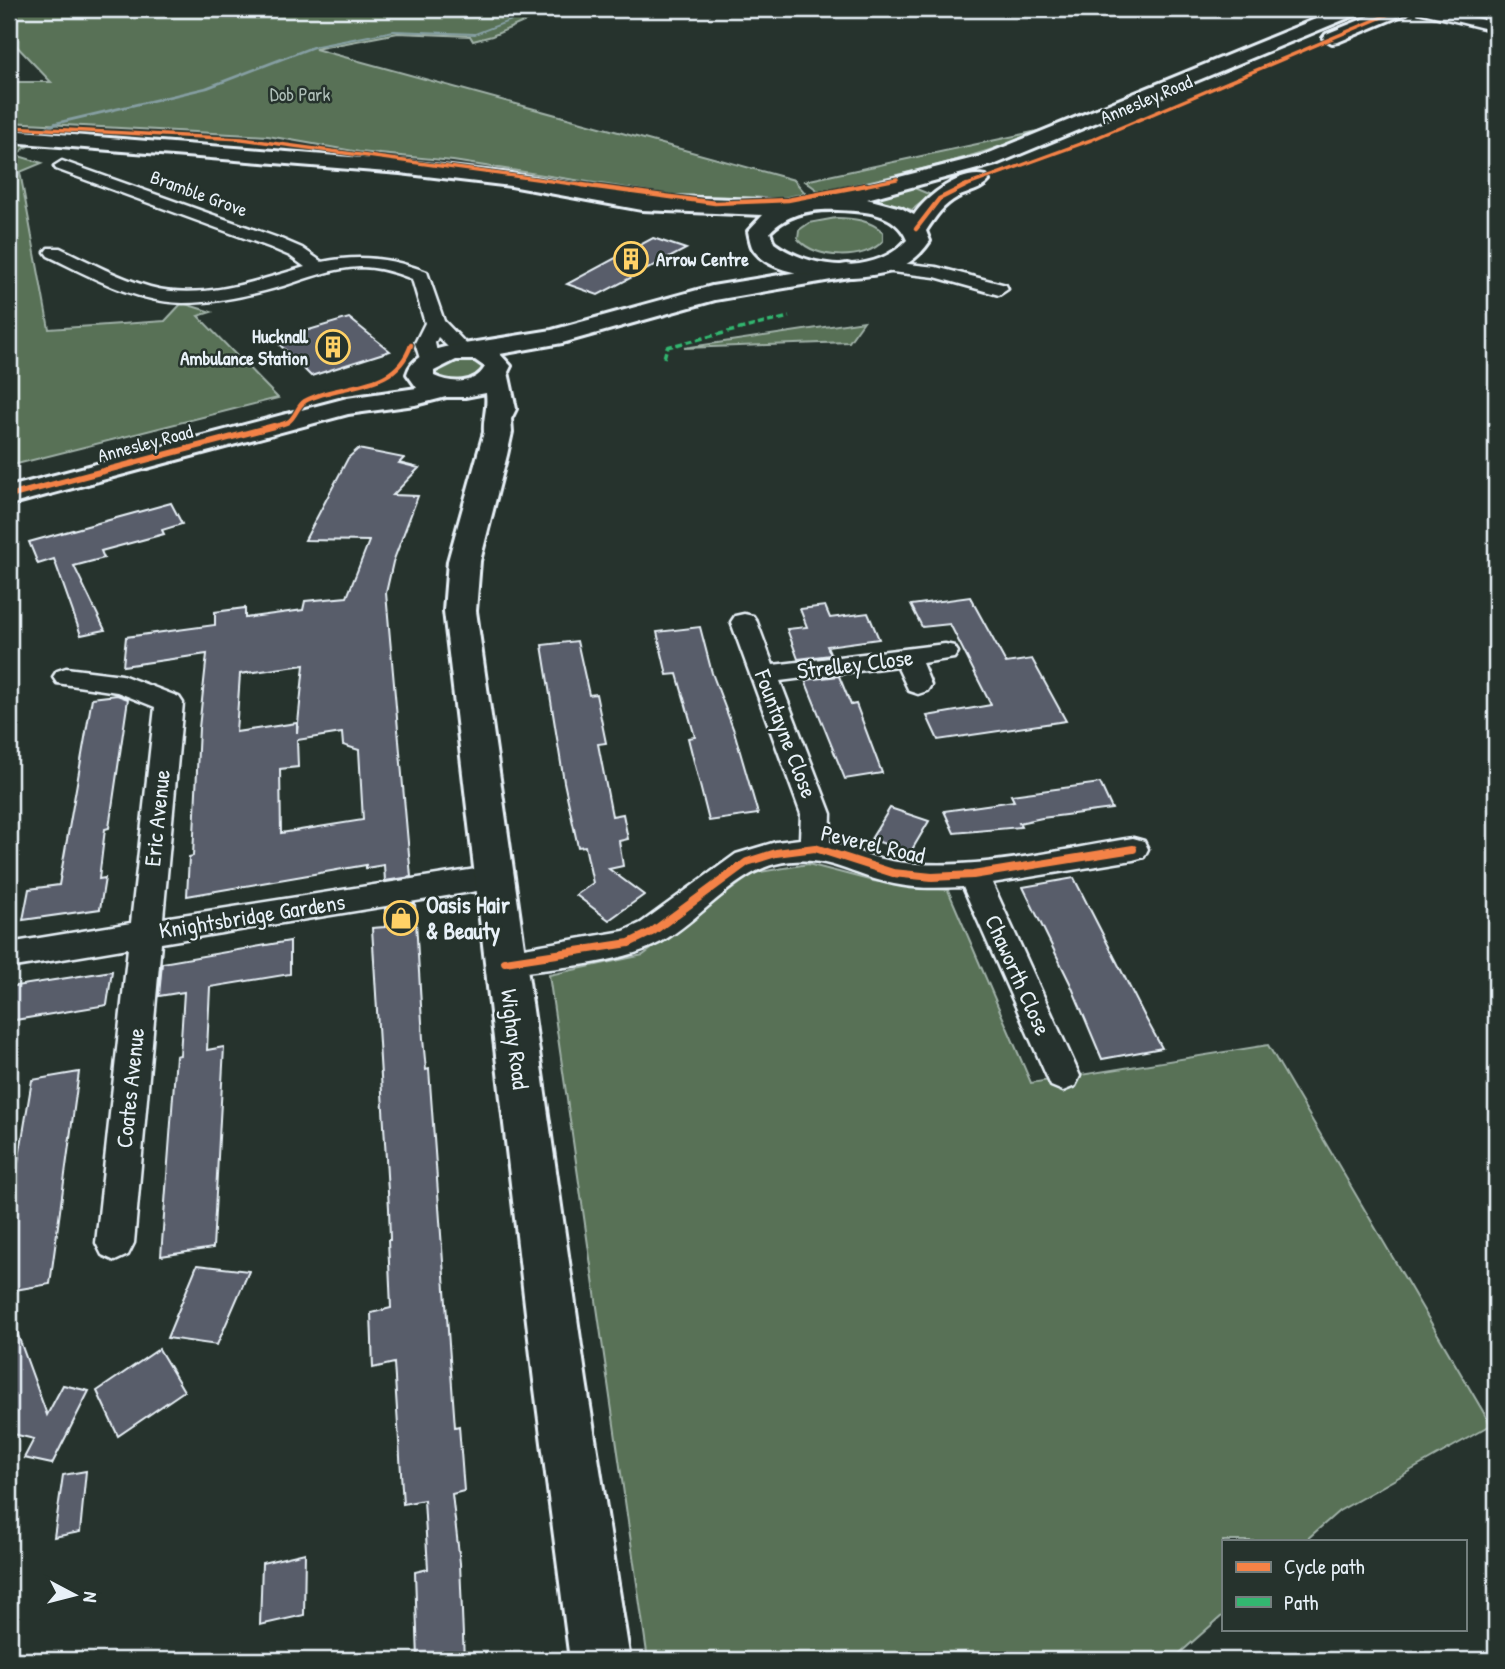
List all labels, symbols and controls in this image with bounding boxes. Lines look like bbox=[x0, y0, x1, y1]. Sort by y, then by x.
street label: Annesley Road bbox=[1096, 68, 1196, 130]
park label: Dob Park bbox=[270, 81, 330, 107]
street label: Bramble Grove bbox=[147, 163, 251, 223]
building icon: Arrow Centre bbox=[612, 240, 650, 278]
place label: Arrow Centre bbox=[656, 246, 749, 272]
place label: Hucknall Ambulance Station bbox=[180, 323, 309, 371]
building icon: Hucknall Ambulance Station bbox=[314, 328, 352, 366]
street label: Annesley Road bbox=[95, 418, 196, 468]
street label: Strelley Close bbox=[795, 641, 915, 686]
street label: Fountayne Close bbox=[747, 664, 825, 802]
street label: Eric Avenue bbox=[136, 768, 177, 868]
street label: Peverel Road bbox=[818, 817, 928, 871]
street label: Knightsbridge Gardens bbox=[157, 885, 347, 945]
place label: Oasis Hair & Beauty bbox=[426, 889, 510, 947]
shop icon: Oasis Hair & Beauty bbox=[382, 899, 420, 937]
street label: Chaworth Close bbox=[978, 910, 1059, 1040]
street label: Wighay Road bbox=[494, 987, 537, 1091]
street label: Coates Avenue bbox=[108, 1026, 151, 1149]
legend bbox=[1222, 1540, 1466, 1630]
text: Cycle path bbox=[1284, 1552, 1365, 1581]
north arrow bbox=[38, 1560, 108, 1630]
text: Path bbox=[1284, 1588, 1319, 1617]
text: N bbox=[77, 1590, 104, 1604]

